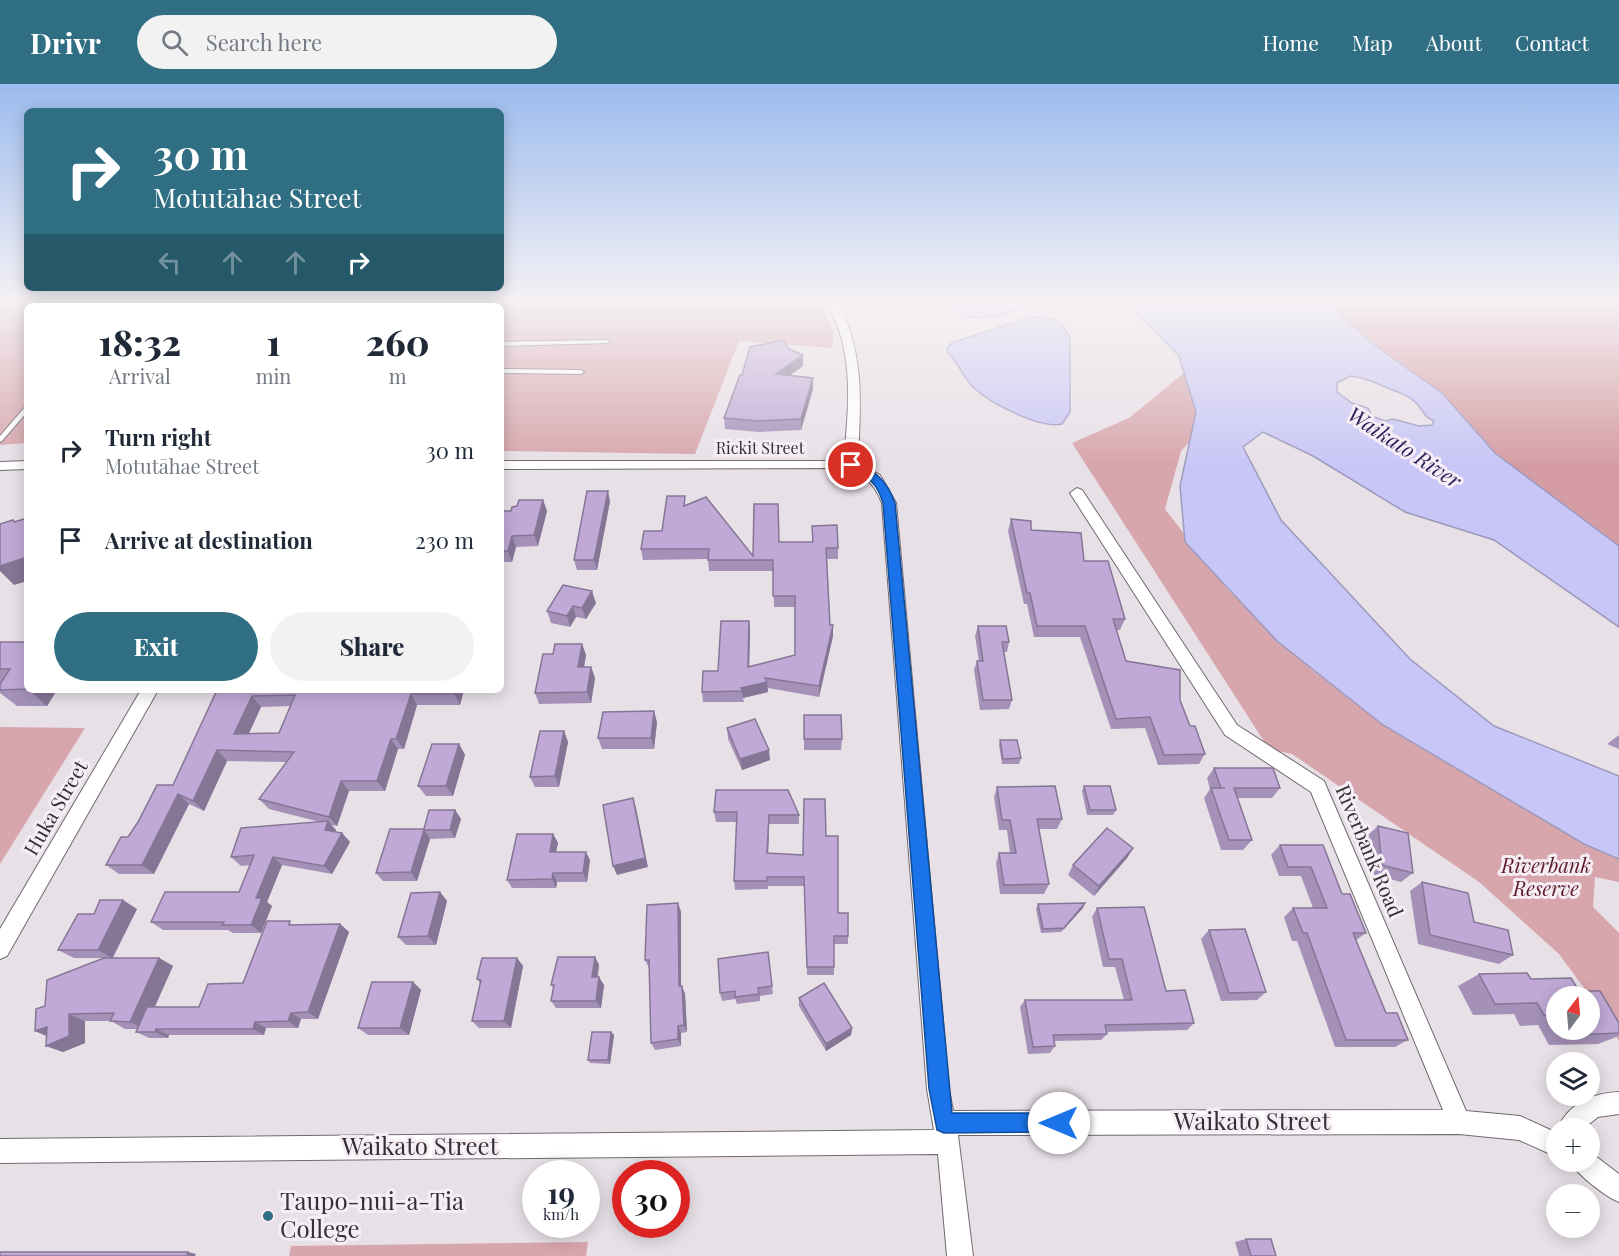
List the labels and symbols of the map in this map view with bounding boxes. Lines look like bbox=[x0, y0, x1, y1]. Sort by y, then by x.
water label: Waikato River bbox=[1343, 399, 1468, 494]
street label: Rickit Street bbox=[716, 437, 805, 458]
pin bbox=[825, 439, 876, 490]
street label: Huka Street bbox=[17, 754, 93, 860]
street label: Riverbank Road bbox=[1330, 780, 1411, 921]
park label: Riverbank Reserve bbox=[1500, 851, 1591, 901]
north arrow bbox=[1546, 986, 1600, 1040]
position arrow bbox=[1027, 1091, 1091, 1155]
street label: Waikato Street bbox=[1173, 1104, 1331, 1136]
street label: Waikato Street bbox=[341, 1129, 499, 1161]
speed limit sign: 30 bbox=[612, 1160, 690, 1238]
place label: Taupo-nui-a-Tia College bbox=[280, 1184, 464, 1244]
marker: Taupo-nui-a-Tia College bbox=[261, 1209, 275, 1223]

